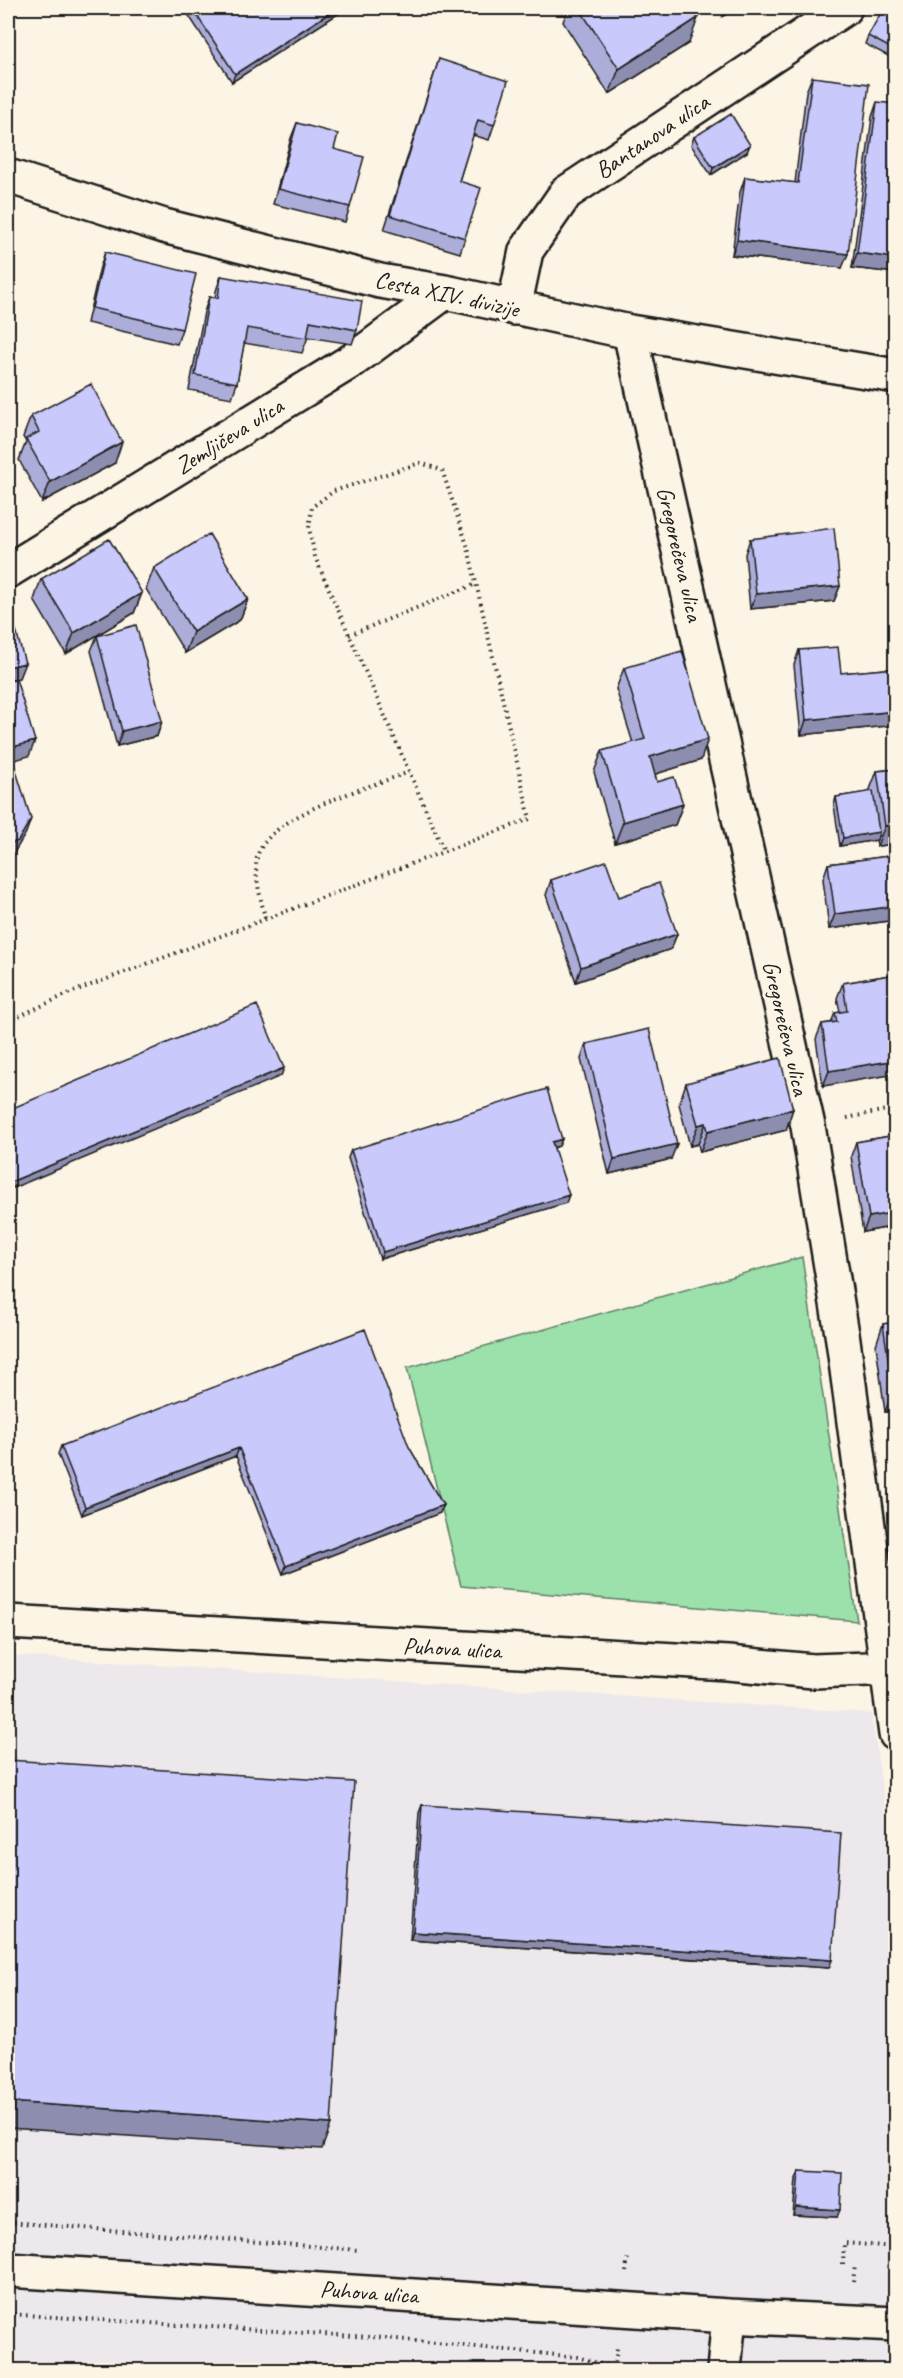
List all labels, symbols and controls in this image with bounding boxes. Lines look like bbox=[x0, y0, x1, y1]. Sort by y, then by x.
street label: Bantanova ulica bbox=[589, 86, 716, 185]
street label: Cesta XIV. divizije bbox=[372, 264, 524, 324]
street label: Zemljičeva ulica bbox=[169, 390, 290, 481]
street label: Gregorečeva ulica bbox=[650, 484, 710, 626]
street label: Gregorečeva ulica bbox=[756, 958, 816, 1100]
street label: Puhova ulica bbox=[402, 1630, 504, 1666]
street label: Puhova ulica bbox=[319, 2274, 421, 2311]

